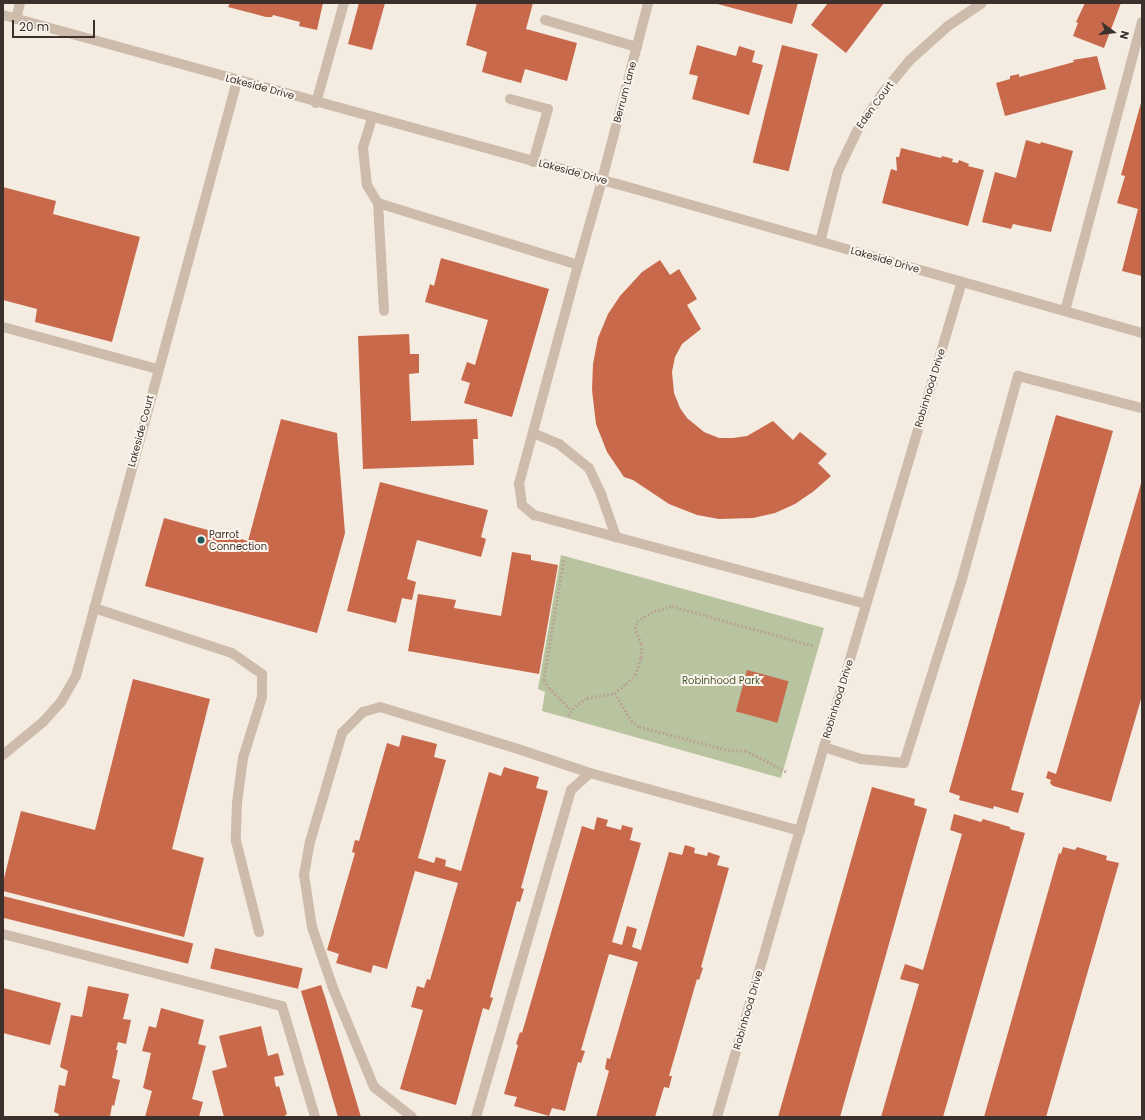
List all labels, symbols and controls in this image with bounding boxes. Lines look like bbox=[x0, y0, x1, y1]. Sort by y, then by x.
scale bar bbox=[14, 12, 97, 38]
north arrow bbox=[1093, 12, 1133, 52]
text: 20 m bbox=[19, 18, 49, 35]
text: N bbox=[1116, 29, 1133, 41]
street label: Berrum Lane bbox=[611, 60, 639, 124]
street label: Lakeside Drive bbox=[224, 72, 296, 102]
street label: Eden Court bbox=[854, 79, 896, 131]
street label: Lakeside Drive bbox=[537, 157, 609, 187]
street label: Lakeside Drive bbox=[849, 244, 921, 276]
street label: Robinhood Drive bbox=[912, 347, 948, 429]
street label: Lakeside Court bbox=[126, 394, 156, 468]
place label: Parrot Connection bbox=[209, 528, 267, 552]
marker: Parrot Connection bbox=[196, 535, 206, 545]
street label: Robinhood Drive bbox=[820, 658, 856, 740]
park label: Robinhood Park bbox=[682, 675, 760, 687]
street label: Robinhood Drive bbox=[731, 969, 765, 1051]

